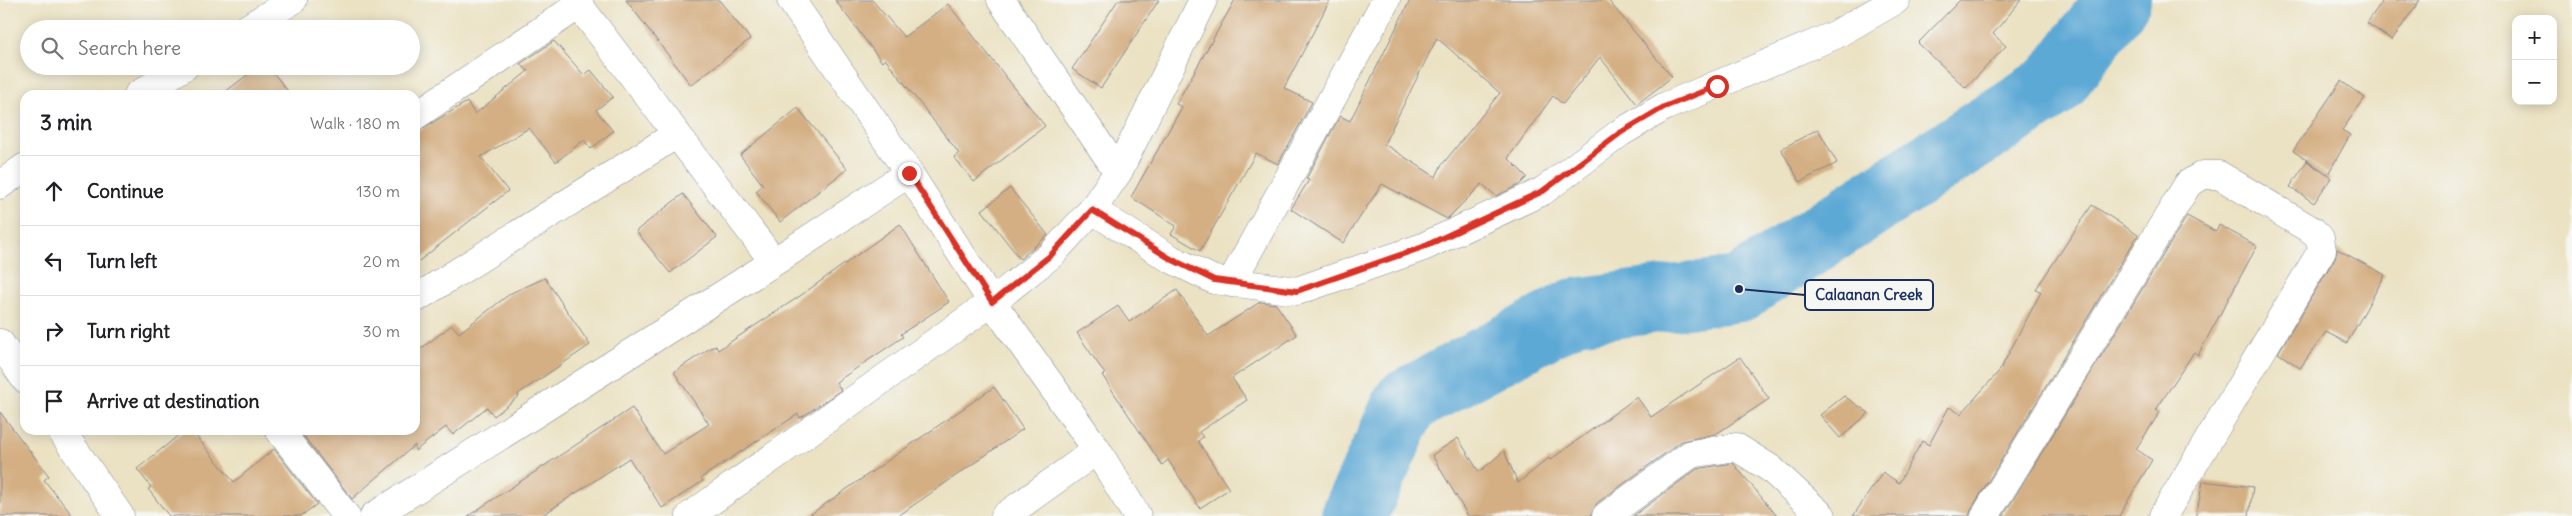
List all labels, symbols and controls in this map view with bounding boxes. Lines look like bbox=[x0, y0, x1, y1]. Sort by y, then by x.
map controls bbox=[2512, 15, 2557, 105]
button: + bbox=[2512, 15, 2557, 60]
search box bbox=[20, 20, 420, 75]
icon: search bbox=[38, 34, 66, 62]
text: Search here bbox=[78, 36, 181, 60]
button: − bbox=[2512, 60, 2557, 105]
route start bbox=[1706, 75, 1729, 98]
text: 3 min bbox=[40, 109, 92, 136]
text: Walk · 180 m bbox=[310, 113, 400, 133]
route end bbox=[898, 162, 921, 185]
icon: ahead bbox=[40, 177, 68, 205]
text: Continue bbox=[87, 179, 164, 203]
text: 130 m bbox=[356, 181, 400, 201]
icon: left bbox=[40, 247, 68, 275]
text: Turn left bbox=[87, 249, 157, 273]
text: 20 m bbox=[363, 251, 400, 271]
callout: Calaanan Creek bbox=[1805, 280, 1933, 310]
text: Calaanan Creek bbox=[1815, 285, 1923, 304]
icon: right bbox=[40, 317, 68, 345]
text: Turn right bbox=[87, 319, 170, 343]
text: 30 m bbox=[363, 321, 400, 341]
icon: arrive bbox=[40, 387, 68, 415]
text: Arrive at destination bbox=[87, 389, 260, 413]

